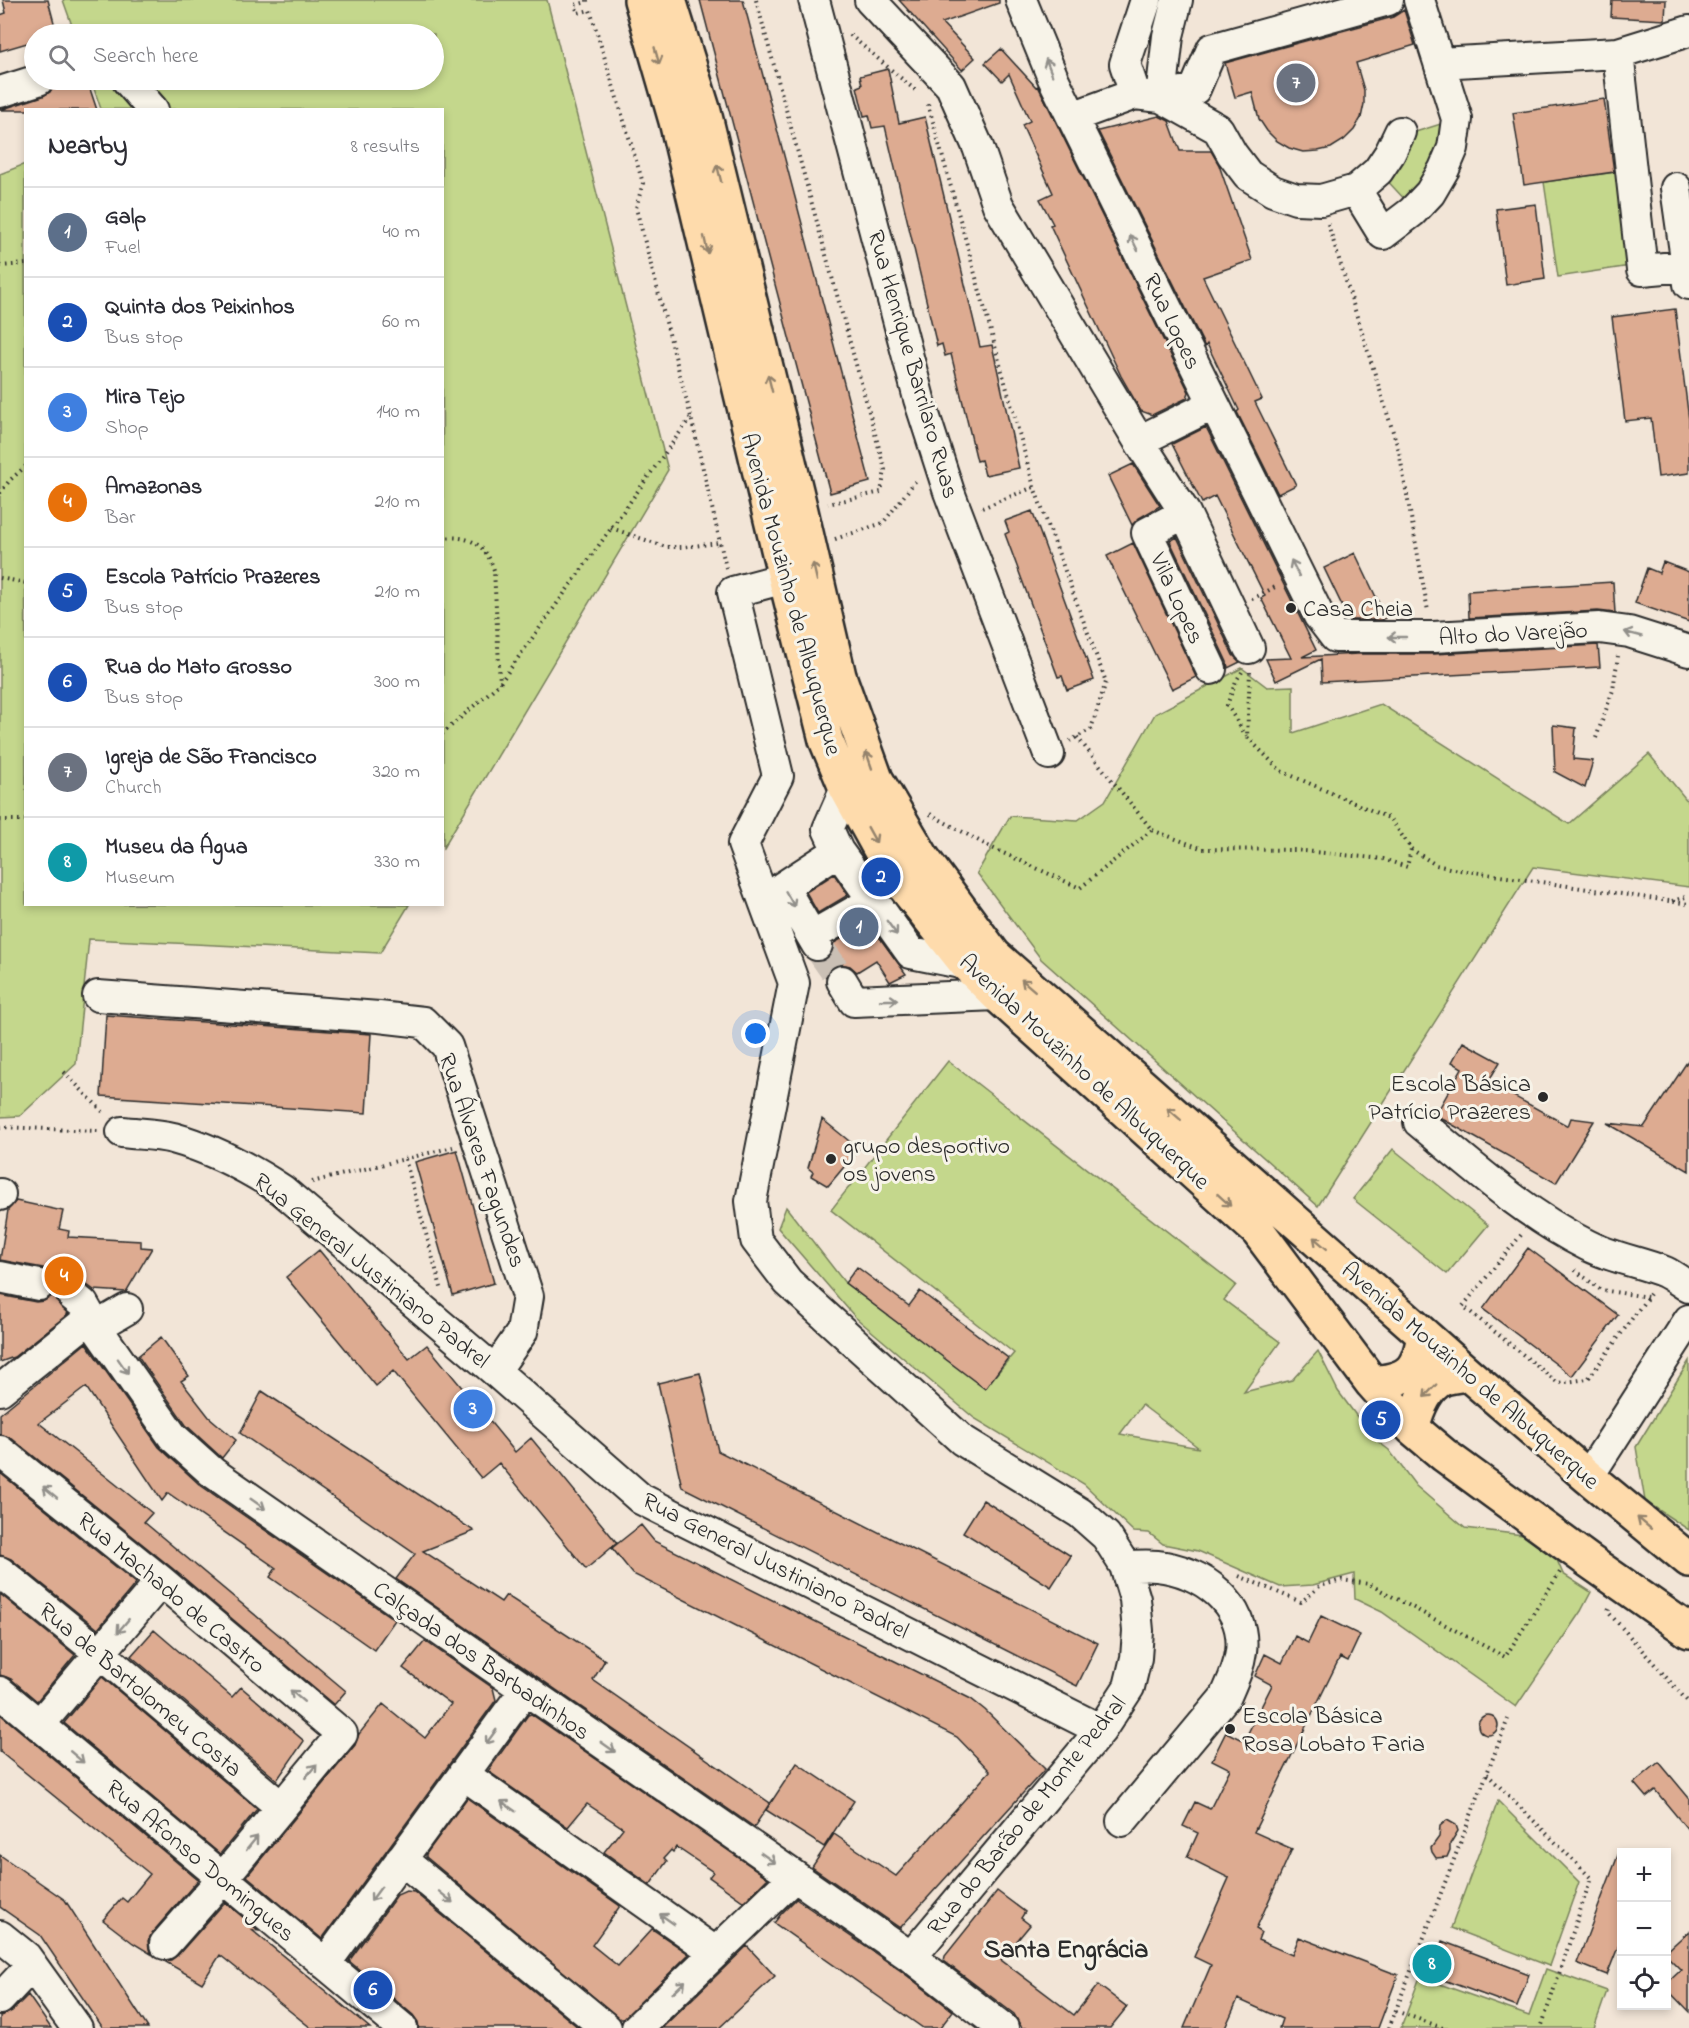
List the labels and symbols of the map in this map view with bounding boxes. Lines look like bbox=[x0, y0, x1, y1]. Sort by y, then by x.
one-way arrow bbox=[652, 46, 663, 65]
one-way arrow bbox=[1043, 59, 1054, 77]
pin: 7 bbox=[1276, 60, 1316, 106]
one-way arrow bbox=[712, 164, 724, 183]
street label: Rua Henrique Barrilaro Ruas bbox=[856, 226, 967, 503]
one-way arrow bbox=[1128, 234, 1140, 252]
one-way arrow bbox=[700, 235, 712, 254]
street label: Rua Lopes bbox=[1132, 268, 1209, 376]
one-way arrow bbox=[764, 374, 776, 393]
street label: Avenida Mouzinho de Albuquerque bbox=[730, 430, 850, 760]
street label: Vila Lopes bbox=[1139, 547, 1212, 650]
one-way arrow bbox=[1289, 559, 1301, 577]
one-way arrow bbox=[809, 563, 821, 582]
place label: Casa Cheia bbox=[1303, 593, 1413, 628]
marker: Casa Cheia bbox=[1284, 601, 1298, 615]
street label: Alto do Varejão bbox=[1438, 614, 1589, 657]
one-way arrow bbox=[1624, 628, 1643, 639]
one-way arrow bbox=[1387, 631, 1407, 643]
one-way arrow bbox=[862, 751, 873, 770]
one-way arrow bbox=[866, 826, 878, 843]
pin: 2 bbox=[862, 854, 900, 900]
one-way arrow bbox=[784, 890, 796, 907]
pin: 1 bbox=[840, 904, 878, 950]
one-way arrow bbox=[886, 920, 899, 936]
street label: Avenida Mouzinho de Albuquerque bbox=[950, 947, 1217, 1199]
one-way arrow bbox=[1021, 978, 1036, 992]
one-way arrow bbox=[878, 994, 898, 1006]
your location bbox=[741, 1019, 770, 1048]
street label: Rua Álvares Fagundes bbox=[428, 1049, 534, 1273]
place label: Escola Básica Patrício Prazeres bbox=[1368, 1068, 1531, 1131]
marker: Escola Básica Patrício Prazeres bbox=[1536, 1090, 1550, 1104]
one-way arrow bbox=[1167, 1107, 1182, 1121]
place label: grupo desportivo os jovens bbox=[842, 1130, 1010, 1193]
marker: grupo desportivo os jovens bbox=[824, 1152, 838, 1166]
street label: Rua General Justiniano Padrel bbox=[245, 1165, 496, 1378]
one-way arrow bbox=[1216, 1193, 1231, 1207]
one-way arrow bbox=[1313, 1236, 1328, 1250]
pin: 4 bbox=[44, 1254, 84, 1298]
street label: Avenida Mouzinho de Albuquerque bbox=[1332, 1255, 1607, 1499]
one-way arrow bbox=[117, 1357, 129, 1374]
one-way arrow bbox=[1423, 1383, 1438, 1398]
pin: 3 bbox=[454, 1386, 492, 1432]
pin: 5 bbox=[1362, 1398, 1400, 1442]
one-way arrow bbox=[42, 1485, 58, 1498]
street label: Rua General Justiniano Padrel bbox=[635, 1485, 914, 1650]
one-way arrow bbox=[249, 1498, 265, 1510]
street label: Rua Machado de Castro bbox=[68, 1504, 272, 1683]
one-way arrow bbox=[1636, 1516, 1652, 1529]
street label: Calçada dos Barbadinhos bbox=[365, 1574, 596, 1750]
street label: Rua de Bartolomeu Costa bbox=[30, 1595, 249, 1787]
one-way arrow bbox=[116, 1618, 130, 1633]
street label: Rua do Barão de Monte Pedral bbox=[920, 1689, 1136, 1944]
one-way arrow bbox=[289, 1690, 305, 1703]
place label: Escola Básica Rosa Lobato Faria bbox=[1242, 1700, 1425, 1763]
marker: Escola Básica Rosa Lobato Faria bbox=[1223, 1722, 1237, 1736]
one-way arrow bbox=[484, 1728, 497, 1744]
one-way arrow bbox=[599, 1741, 615, 1753]
one-way arrow bbox=[69, 1750, 85, 1763]
one-way arrow bbox=[305, 1763, 318, 1779]
street label: Rua Afonso Domingues bbox=[97, 1772, 302, 1952]
one-way arrow bbox=[501, 1800, 517, 1812]
one-way arrow bbox=[245, 1835, 258, 1851]
one-way arrow bbox=[759, 1852, 775, 1864]
one-way arrow bbox=[369, 1886, 382, 1902]
one-way arrow bbox=[438, 1890, 454, 1903]
one-way arrow bbox=[660, 1913, 676, 1925]
district label: Santa Engrácia bbox=[984, 1932, 1148, 1971]
pin: 8 bbox=[1412, 1942, 1452, 1986]
pin: 6 bbox=[354, 1968, 392, 2012]
one-way arrow bbox=[671, 1981, 686, 1995]

